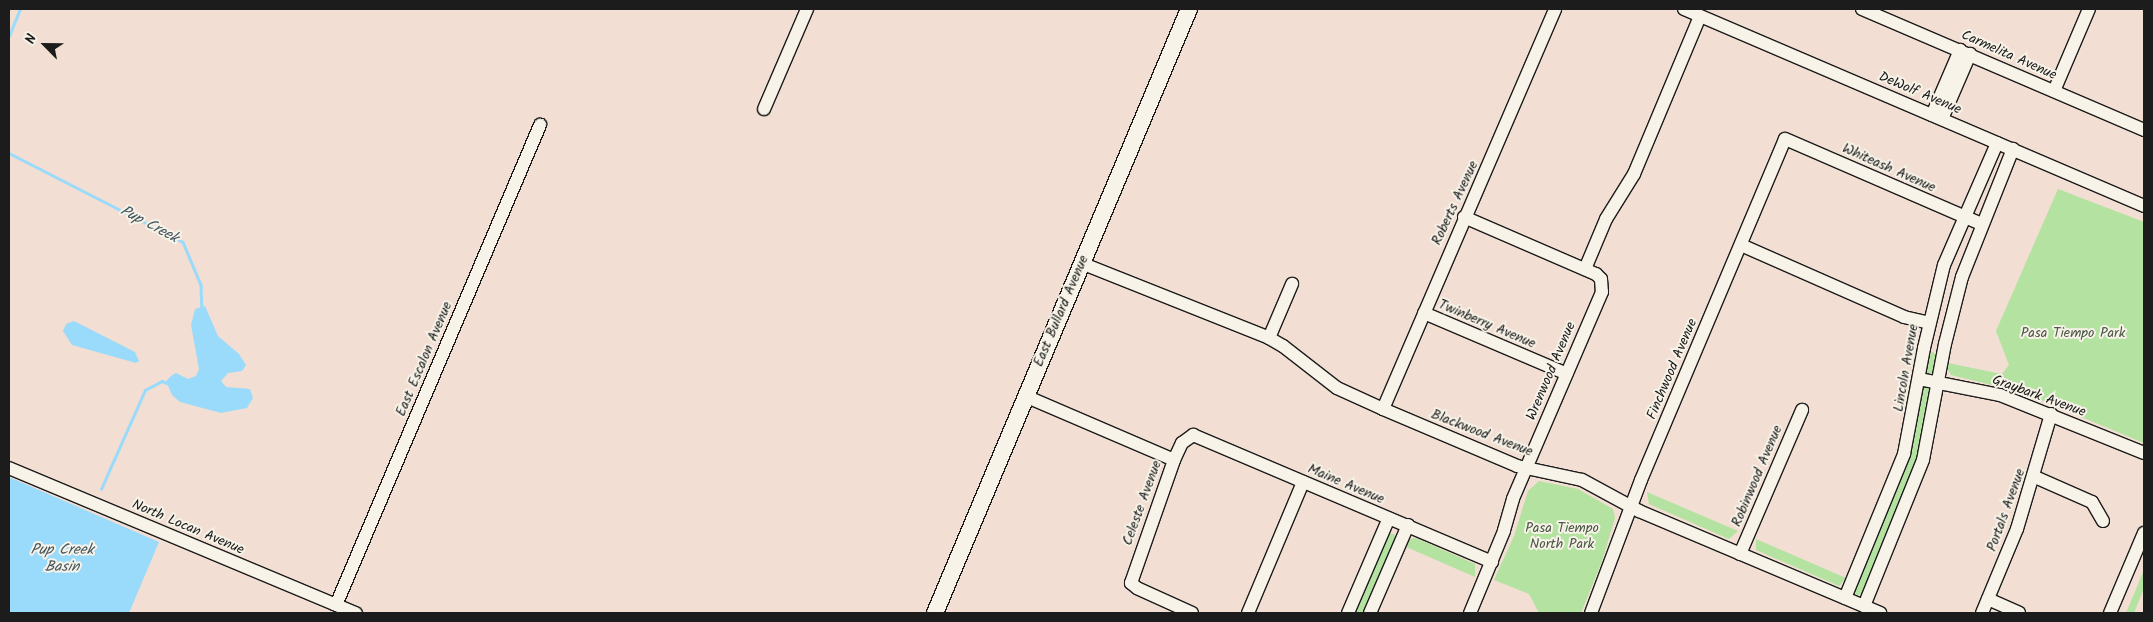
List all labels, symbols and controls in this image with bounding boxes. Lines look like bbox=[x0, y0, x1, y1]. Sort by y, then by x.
north arrow bbox=[20, 20, 70, 70]
street label: Carmelita Avenue bbox=[1959, 26, 2059, 84]
text: N bbox=[19, 31, 43, 48]
street label: DeWolf Avenue bbox=[1876, 68, 1964, 118]
street label: Whiteash Avenue bbox=[1840, 140, 1938, 196]
street label: Roberts Avenue bbox=[1428, 158, 1482, 248]
water label: Pup Creek bbox=[117, 202, 181, 248]
street label: East Bullard Avenue bbox=[1030, 253, 1092, 369]
street label: Twinberry Avenue bbox=[1436, 296, 1538, 352]
street label: East Escalon Avenue bbox=[392, 299, 456, 419]
street label: Finchwood Avenue bbox=[1643, 316, 1701, 422]
street label: Wrenwood Avenue bbox=[1523, 319, 1579, 423]
street label: Lincoln Avenue bbox=[1890, 323, 1922, 413]
park label: Pasa Tiempo Park bbox=[2021, 325, 2125, 341]
street label: Graybark Avenue bbox=[1990, 371, 2088, 421]
street label: Blackwood Avenue bbox=[1429, 406, 1535, 460]
street label: Robinwood Avenue bbox=[1728, 423, 1786, 529]
street label: Celeste Avenue bbox=[1119, 458, 1165, 548]
street label: Maine Avenue bbox=[1305, 460, 1387, 508]
street label: Portals Avenue bbox=[1983, 466, 2029, 554]
street label: North Locan Avenue bbox=[129, 496, 247, 558]
park label: Pasa Tiempo North Park bbox=[1525, 520, 1599, 552]
water label: Pup Creek Basin bbox=[30, 541, 94, 576]

